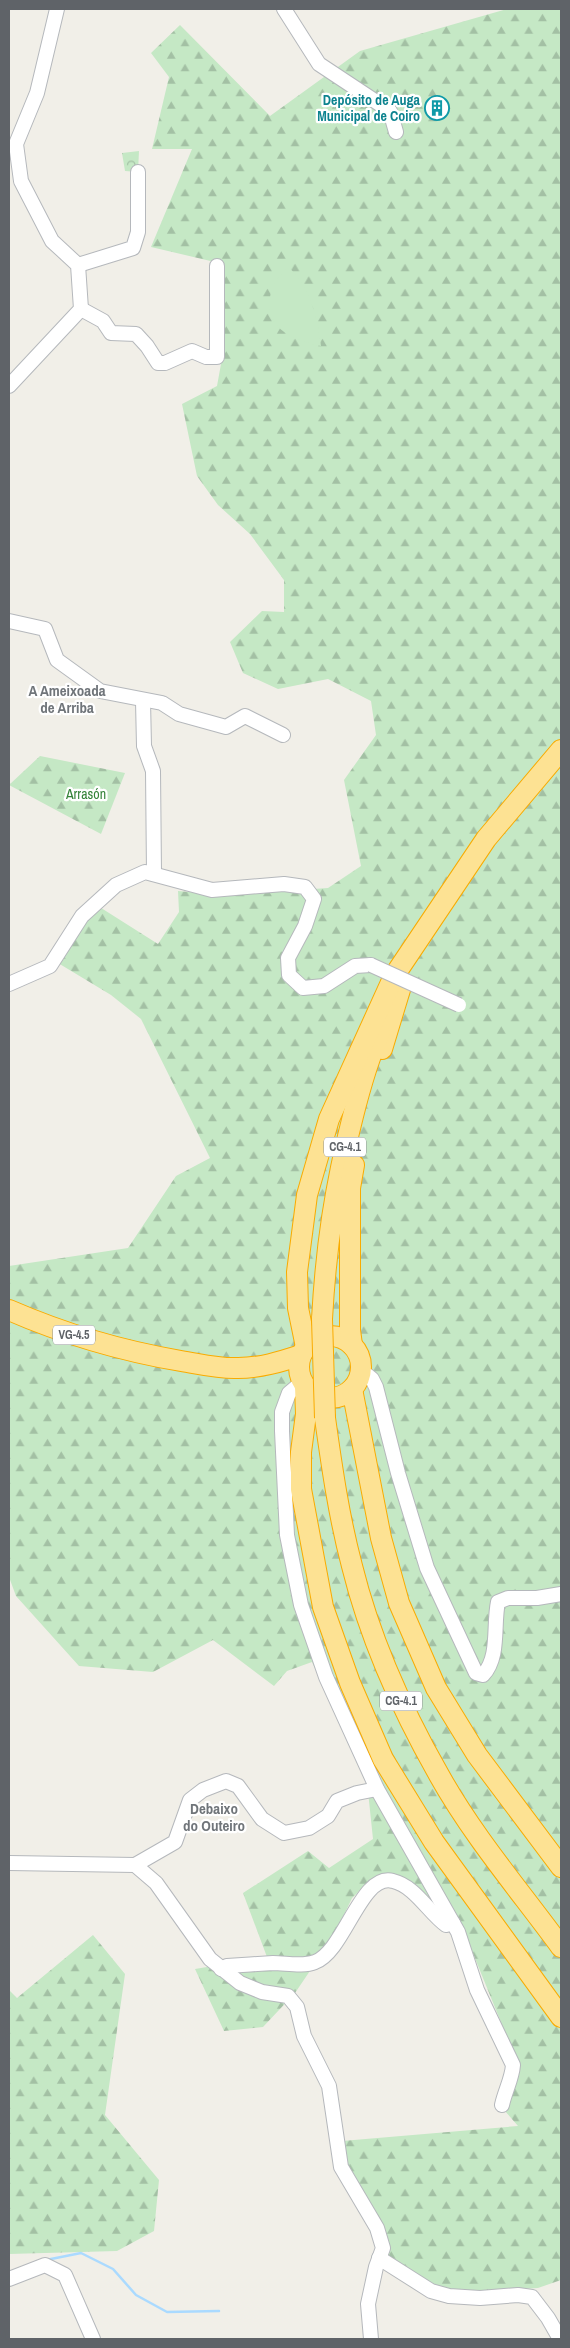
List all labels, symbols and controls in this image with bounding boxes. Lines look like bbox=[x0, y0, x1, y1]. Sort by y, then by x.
place label: Depósito de Auga Municipal de Coiro bbox=[317, 91, 421, 125]
building icon: Depósito de Auga Municipal de Coiro bbox=[424, 95, 450, 121]
district label: A Ameixoada de Arriba bbox=[28, 680, 106, 718]
park label: Arrasón bbox=[65, 785, 106, 803]
road number: CG-4.1 bbox=[324, 1138, 366, 1156]
road number: VG-4.5 bbox=[53, 1326, 95, 1344]
road number: CG-4.1 bbox=[380, 1692, 422, 1710]
district label: Debaixo do Outeiro bbox=[183, 1798, 245, 1836]

